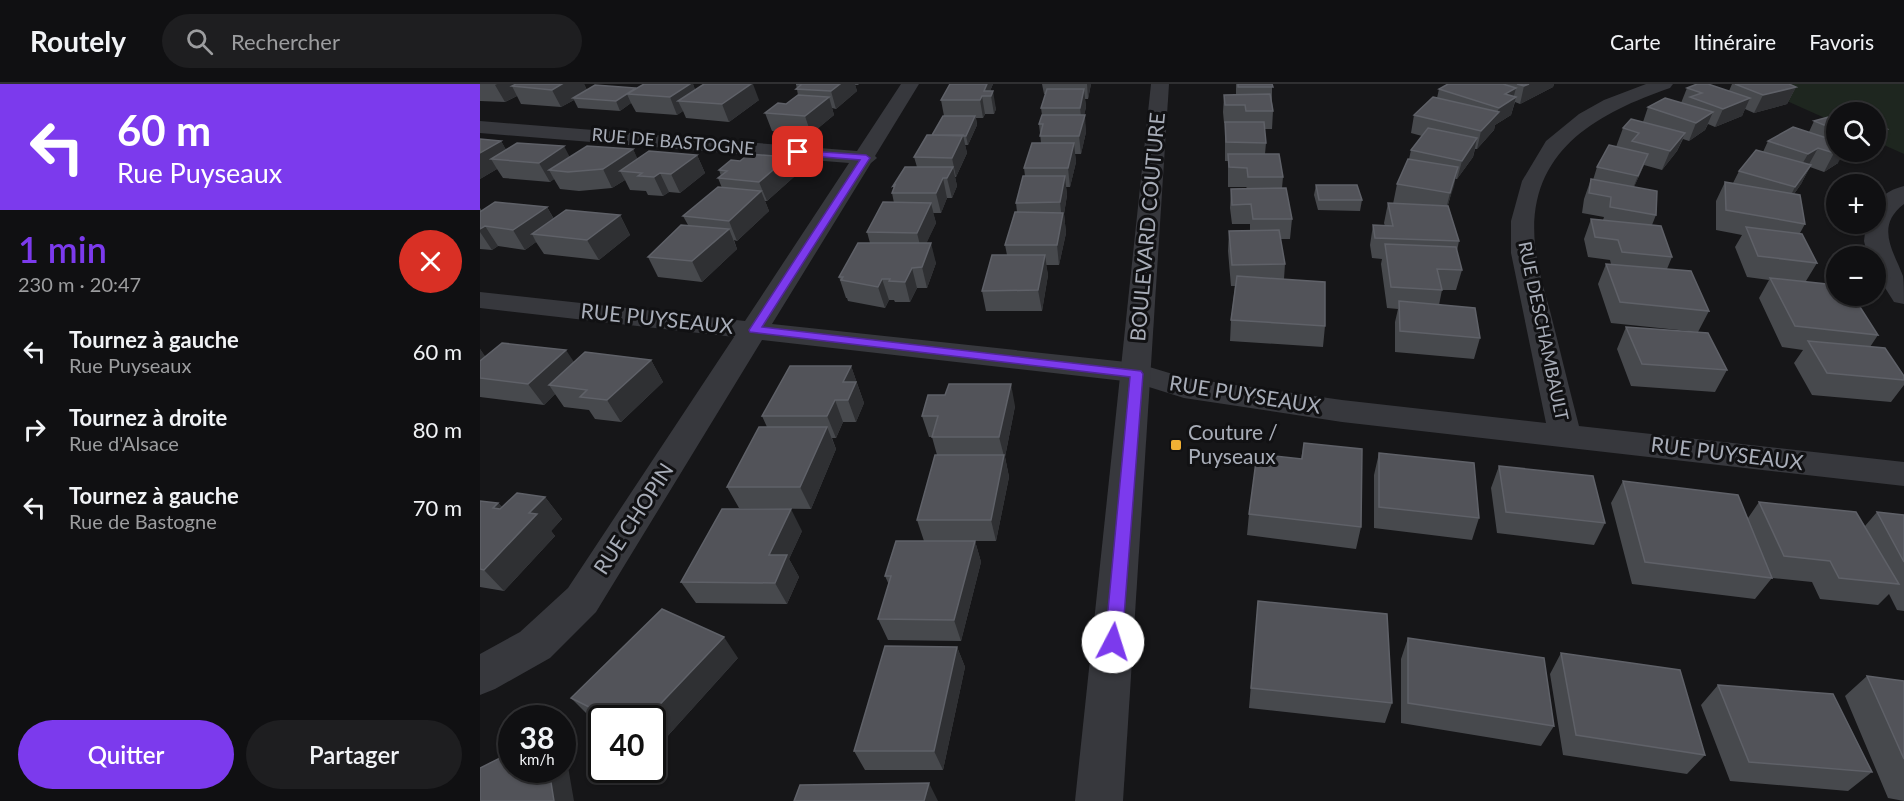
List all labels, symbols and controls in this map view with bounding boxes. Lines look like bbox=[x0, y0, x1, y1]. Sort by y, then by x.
search box bbox=[162, 14, 582, 68]
text: Routely bbox=[30, 24, 126, 58]
icon: search bbox=[183, 25, 216, 58]
text: Rechercher bbox=[231, 28, 340, 55]
text: Carte bbox=[1610, 29, 1661, 54]
text: Itinéraire bbox=[1694, 29, 1776, 54]
text: Favoris bbox=[1809, 29, 1874, 54]
map controls bbox=[1826, 102, 1886, 306]
button: search bbox=[1826, 102, 1886, 162]
text: 60 m bbox=[117, 105, 211, 155]
icon: left bbox=[18, 108, 96, 186]
street label: BOULEVARD COUTURE bbox=[1124, 111, 1169, 342]
street label: RUE DE BASTOGNE bbox=[591, 123, 755, 159]
pin bbox=[772, 126, 823, 177]
icon: arrive bbox=[781, 135, 814, 168]
text: Rue Puyseaux bbox=[117, 156, 282, 189]
button: + bbox=[1826, 174, 1886, 234]
text: 1 min bbox=[18, 227, 107, 271]
button: close bbox=[399, 230, 462, 293]
street label: RUE DESCHAMBAULT bbox=[1514, 239, 1574, 423]
button: − bbox=[1826, 246, 1886, 306]
text: 230 m · 20:47 bbox=[18, 272, 141, 296]
street label: RUE PUYSEAUX bbox=[580, 297, 735, 338]
text: Tournez à gauche bbox=[69, 326, 239, 353]
icon: left bbox=[18, 335, 51, 368]
text: 60 m bbox=[413, 338, 462, 365]
text: Rue Puyseaux bbox=[69, 353, 191, 377]
street label: RUE PUYSEAUX bbox=[1168, 369, 1323, 418]
text: Tournez à droite bbox=[69, 404, 227, 431]
icon: right bbox=[18, 413, 51, 446]
text: 80 m bbox=[413, 416, 462, 443]
place label: Couture / Puyseaux bbox=[1188, 419, 1278, 468]
text: Rue d'Alsace bbox=[69, 431, 179, 455]
street label: RUE PUYSEAUX bbox=[1650, 431, 1805, 474]
marker: Couture / Puyseaux bbox=[1169, 438, 1183, 452]
street label: RUE CHOPIN bbox=[588, 458, 678, 578]
text: Tournez à gauche bbox=[69, 482, 239, 509]
icon: left bbox=[18, 491, 51, 524]
text: 70 m bbox=[413, 494, 462, 521]
text: Rue de Bastogne bbox=[69, 509, 217, 533]
position arrow bbox=[1081, 610, 1145, 674]
speed limit sign: 40 bbox=[588, 705, 666, 783]
text: 38 bbox=[520, 719, 554, 755]
button: Quitter bbox=[18, 720, 234, 789]
button: Partager bbox=[246, 720, 462, 789]
text: km/h bbox=[519, 750, 555, 768]

